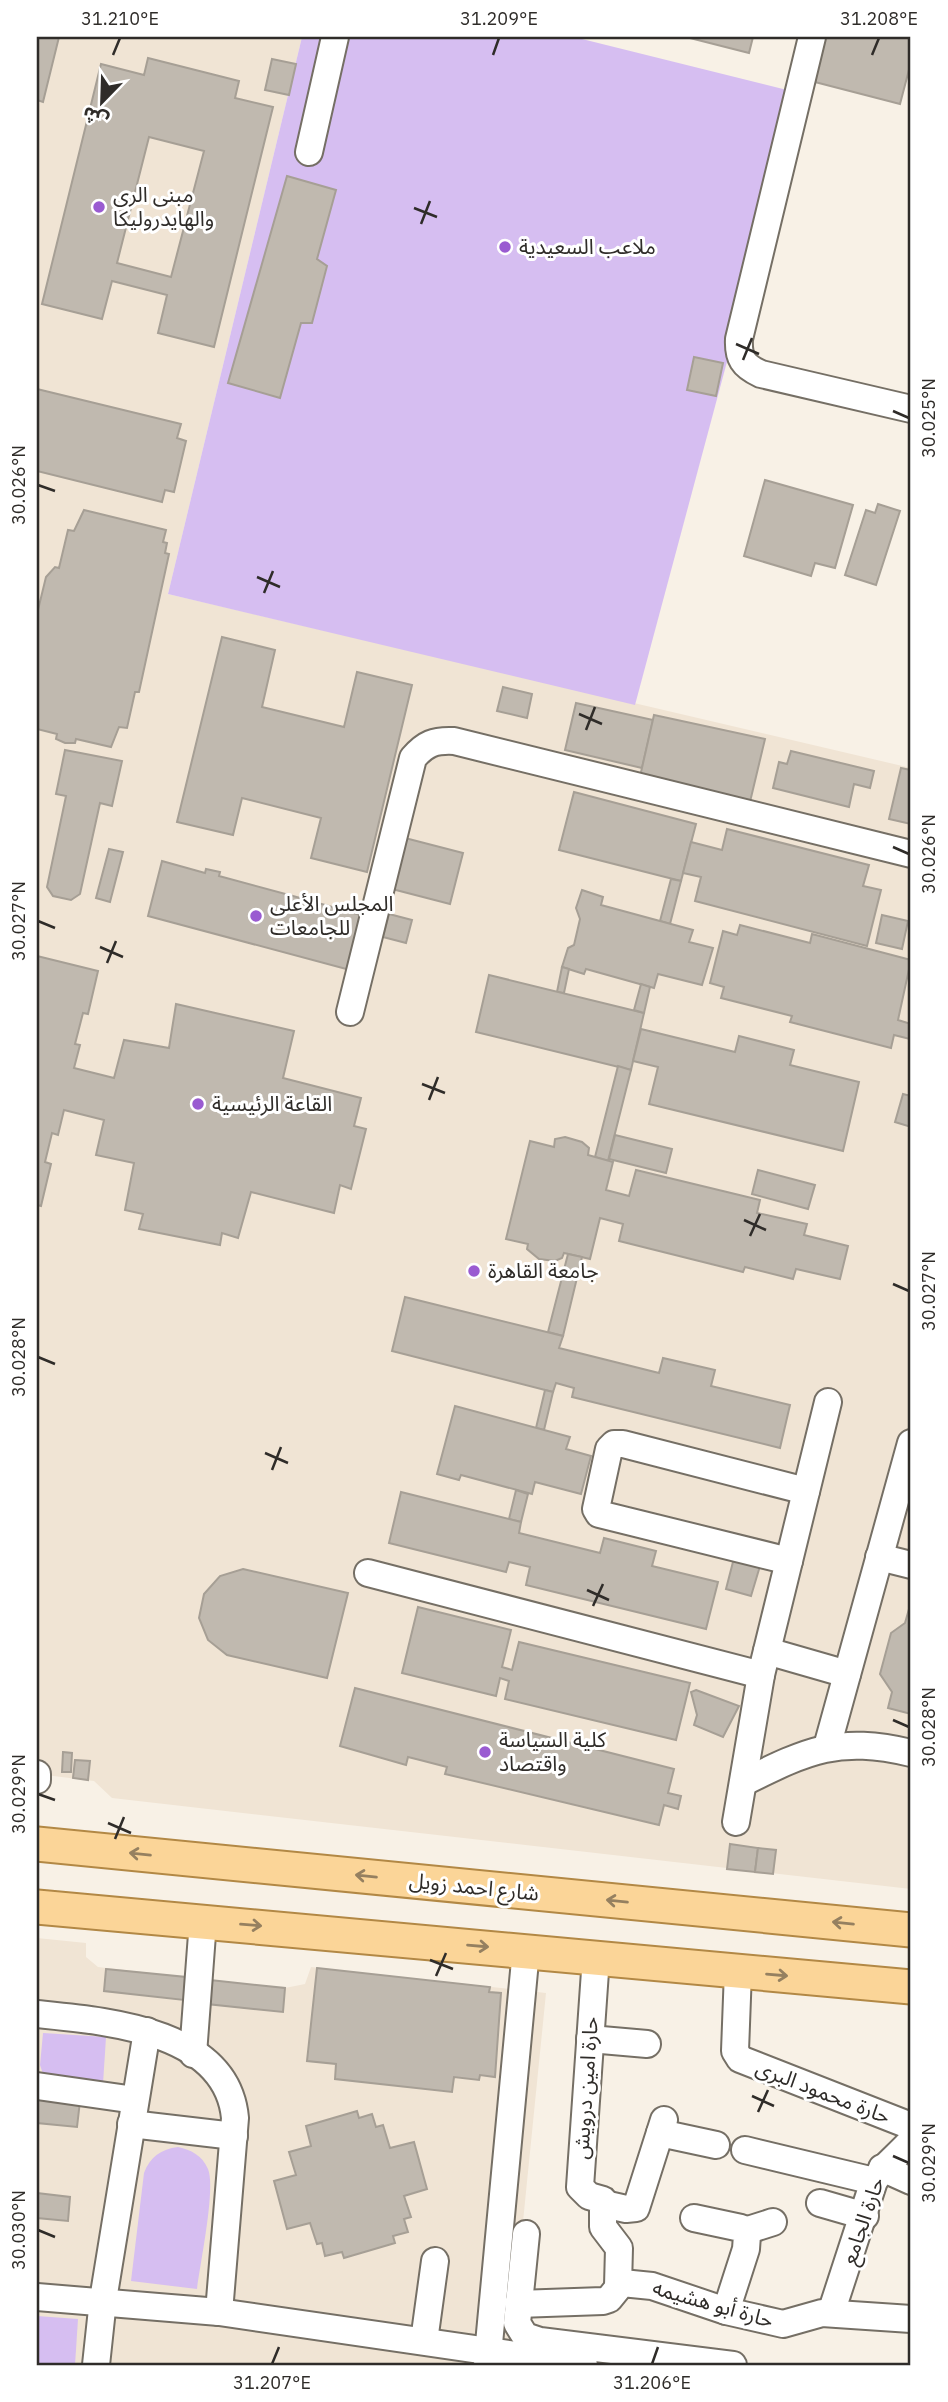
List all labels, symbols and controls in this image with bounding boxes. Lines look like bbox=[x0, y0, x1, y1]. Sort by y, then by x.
text: 31.210°E bbox=[81, 7, 159, 30]
text: 31.209°E bbox=[460, 7, 538, 30]
text: 31.208°E bbox=[840, 7, 918, 30]
north arrow bbox=[66, 66, 136, 136]
text: ش bbox=[79, 102, 112, 134]
place label: مبنى الرى والهايدروليكا bbox=[113, 180, 214, 232]
marker: مبنى الرى والهايدروليكا bbox=[91, 199, 107, 215]
place label: ملاعب السعيدية bbox=[519, 232, 656, 260]
marker: ملاعب السعيدية bbox=[497, 239, 513, 255]
text: 30.025°N bbox=[917, 378, 940, 458]
text: 30.026°N bbox=[7, 445, 30, 525]
text: 30.026°N bbox=[917, 814, 940, 894]
text: 30.027°N bbox=[7, 881, 30, 961]
place label: المجلس الأعلى للجامعات bbox=[270, 889, 393, 941]
marker: المجلس الأعلى للجامعات bbox=[248, 908, 264, 924]
place label: القاعة الرئيسية bbox=[212, 1089, 332, 1117]
marker: القاعة الرئيسية bbox=[190, 1096, 206, 1112]
text: 30.027°N bbox=[917, 1251, 940, 1331]
place label: جامعة القاهرة bbox=[488, 1256, 599, 1284]
marker: جامعة القاهرة bbox=[466, 1263, 482, 1279]
text: 30.028°N bbox=[7, 1317, 30, 1397]
text: 30.028°N bbox=[917, 1687, 940, 1767]
place label: كلية السياسة واقتصاد bbox=[499, 1725, 606, 1777]
marker: كلية السياسة واقتصاد bbox=[477, 1744, 493, 1760]
text: 30.029°N bbox=[7, 1754, 30, 1834]
one-way arrow bbox=[129, 1847, 152, 1860]
street label: شارع احمد زويل bbox=[408, 1865, 540, 1909]
one-way arrow bbox=[355, 1870, 378, 1883]
one-way arrow bbox=[606, 1894, 629, 1907]
one-way arrow bbox=[833, 1917, 855, 1930]
one-way arrow bbox=[239, 1919, 262, 1932]
one-way arrow bbox=[466, 1939, 489, 1952]
one-way arrow bbox=[766, 1969, 788, 1982]
street label: حارة امين درويش bbox=[566, 2016, 604, 2160]
street label: حارة محمود البرى bbox=[752, 2053, 895, 2130]
text: 30.029°N bbox=[917, 2123, 940, 2203]
street label: حارة الجامع bbox=[834, 2173, 892, 2269]
text: 30.030°N bbox=[7, 2190, 30, 2270]
street label: حارة أبو هشيمه bbox=[650, 2272, 777, 2334]
text: 31.207°E bbox=[233, 2371, 311, 2394]
text: 31.206°E bbox=[613, 2371, 691, 2394]

